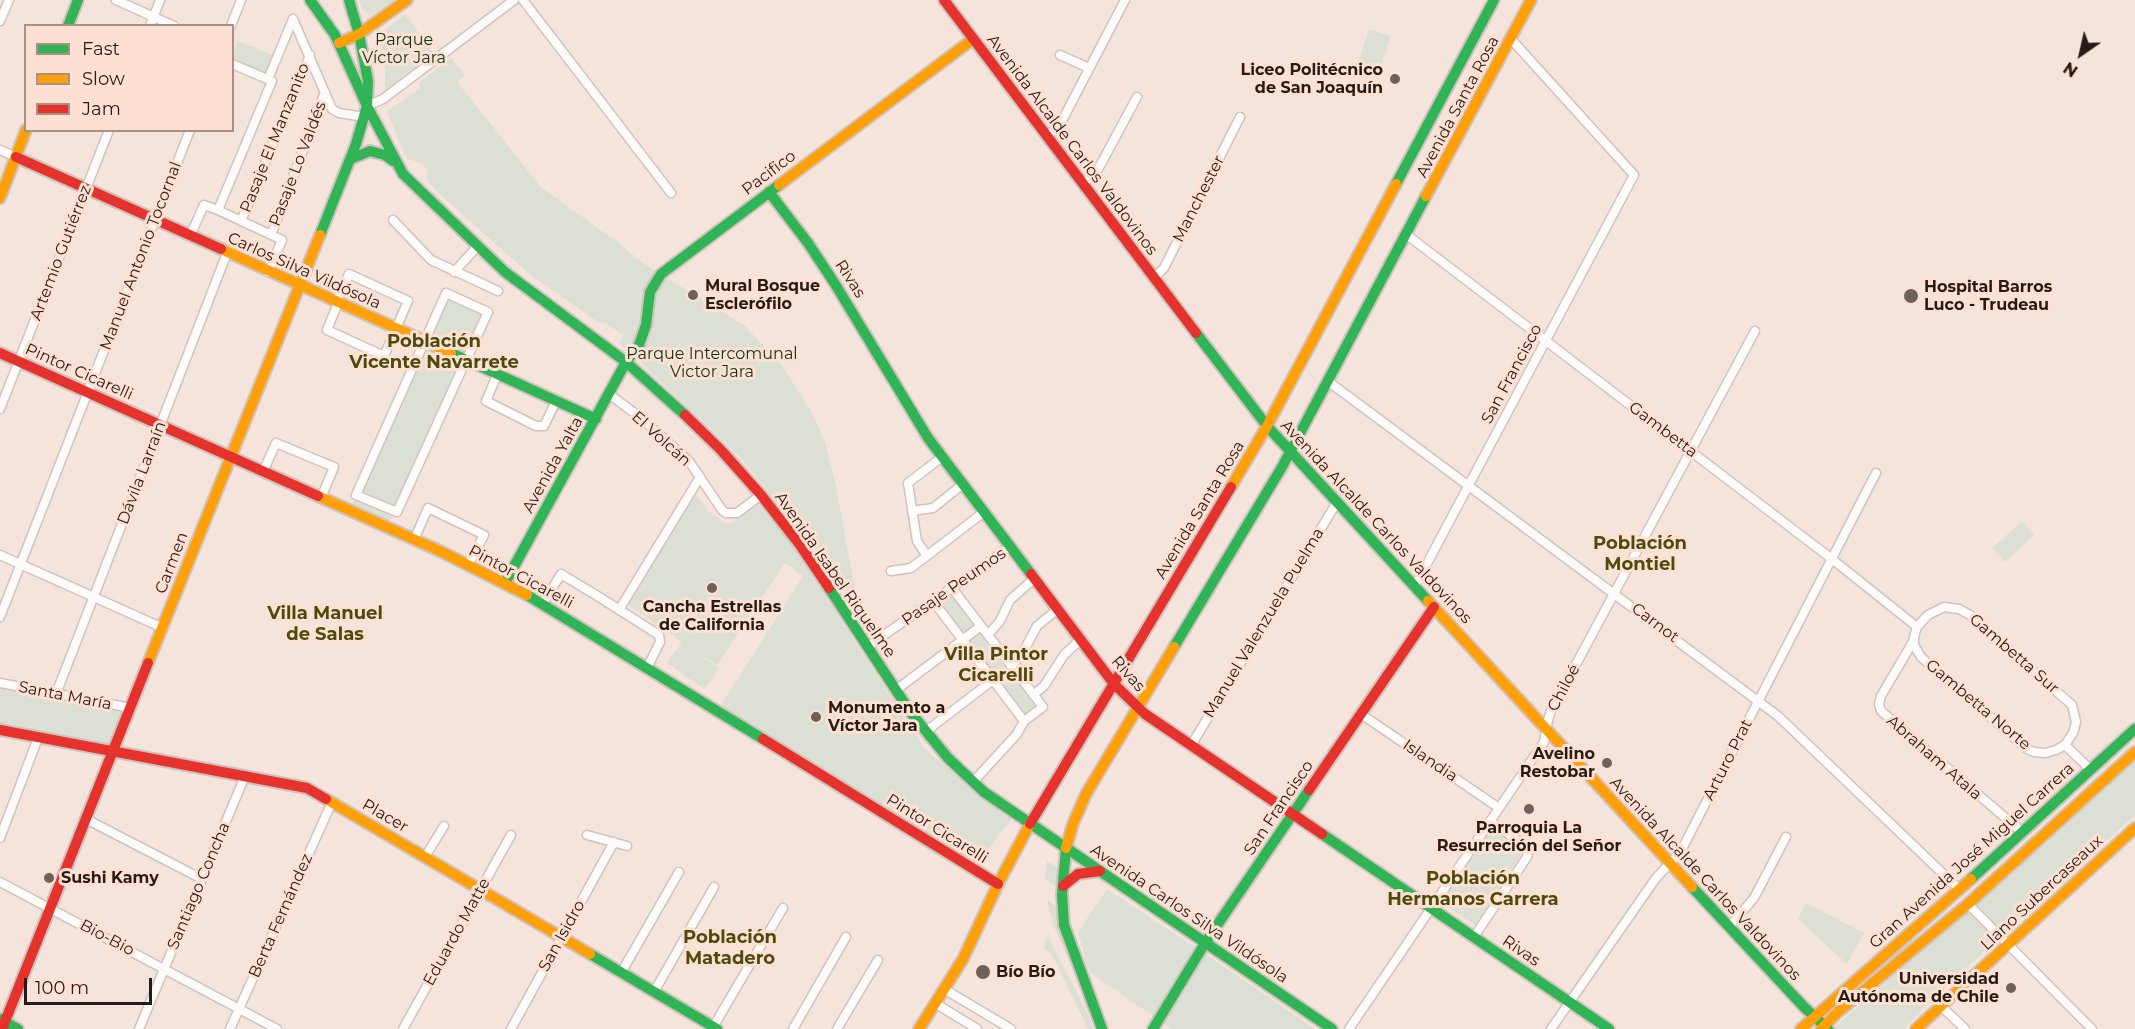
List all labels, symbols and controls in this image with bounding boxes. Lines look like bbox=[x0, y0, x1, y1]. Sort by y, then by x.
legend bbox=[24, 24, 234, 132]
north arrow bbox=[2051, 24, 2111, 84]
park label: Parque Víctor Jara bbox=[362, 30, 446, 68]
street label: Avenida Alcalde Carlos Valdovinos bbox=[983, 31, 1161, 259]
street label: Avenida Santa Rosa bbox=[1413, 33, 1503, 181]
text: Fast bbox=[82, 38, 120, 60]
text: N bbox=[2060, 58, 2081, 81]
street label: Pasaje El Manzanito bbox=[236, 60, 314, 216]
place label: Liceo Politécnico de San Joaquín bbox=[1240, 60, 1383, 98]
text: Slow bbox=[82, 68, 125, 90]
marker: Liceo Politécnico de San Joaquín bbox=[1388, 72, 1402, 86]
text: Jam bbox=[82, 98, 121, 120]
street label: Pasaje Lo Valdés bbox=[265, 99, 331, 229]
street label: Pacifico bbox=[738, 147, 800, 199]
street label: Manchester bbox=[1169, 152, 1229, 246]
street label: Manuel Antonio Tocornal bbox=[96, 159, 186, 353]
street label: Artemio Gutiérrez bbox=[26, 183, 96, 323]
street label: Carlos Silva Vildósola bbox=[224, 229, 384, 313]
street label: Rivas bbox=[831, 256, 869, 302]
place label: Mural Bosque Esclerófilo bbox=[705, 276, 820, 314]
place label: Hospital Barros Luco - Trudeau bbox=[1924, 277, 2052, 315]
marker: Hospital Barros Luco - Trudeau bbox=[1902, 287, 1920, 305]
marker: Mural Bosque Esclerófilo bbox=[686, 288, 700, 302]
street label: San Francisco bbox=[1478, 321, 1546, 427]
district label: Población Vicente Navarrete bbox=[349, 331, 519, 374]
street label: Pintor Cicarelli bbox=[22, 340, 136, 404]
park label: Parque Intercomunal Victor Jara bbox=[626, 344, 798, 382]
street label: Gambetta bbox=[1625, 398, 1701, 462]
street label: El Volcán bbox=[627, 407, 695, 471]
street label: Avenida Yalta bbox=[519, 414, 587, 516]
street label: Avenida Alcalde Carlos Valdovinos bbox=[1276, 416, 1476, 628]
street label: Dávila Larraín bbox=[114, 419, 170, 527]
street label: Avenida Santa Rosa bbox=[1151, 438, 1249, 582]
street label: Avenida Isabel Riquelme bbox=[770, 488, 900, 662]
street label: Manuel Valenzuela Puelma bbox=[1200, 525, 1328, 721]
street label: Carmen bbox=[151, 529, 193, 597]
district label: Población Montiel bbox=[1593, 533, 1687, 576]
street label: Pintor Cicarelli bbox=[465, 541, 577, 613]
street label: Pasaje Peumos bbox=[898, 544, 1010, 630]
marker: Cancha Estrellas de California bbox=[705, 581, 719, 595]
place label: Cancha Estrellas de California bbox=[643, 597, 781, 635]
street label: Carnot bbox=[1628, 599, 1682, 647]
district label: Villa Manuel de Salas bbox=[267, 603, 383, 646]
street label: Gambetta Sur bbox=[1965, 610, 2063, 698]
district label: Villa Pintor Cicarelli bbox=[944, 644, 1048, 686]
street label: Rivas bbox=[1107, 652, 1149, 696]
street label: Gambetta Norte bbox=[1922, 656, 2034, 754]
street label: Chiloé bbox=[1544, 661, 1584, 715]
street label: Santa María bbox=[17, 678, 113, 714]
place label: Monumento a Víctor Jara bbox=[828, 698, 945, 736]
marker: Monumento a Víctor Jara bbox=[809, 710, 823, 724]
street label: Abraham Atala bbox=[1883, 711, 1985, 805]
street label: Arturo Prat bbox=[1699, 716, 1757, 804]
street label: Islandia bbox=[1399, 736, 1461, 786]
place label: Avelino Restobar bbox=[1520, 744, 1595, 782]
marker: Avelino Restobar bbox=[1600, 756, 1614, 770]
street label: San Francisco bbox=[1240, 757, 1318, 859]
street label: Gran Avenida José Miguel Carrera bbox=[1866, 759, 2078, 953]
street label: Avenida Alcalde Carlos Valdovinos bbox=[1605, 773, 1805, 985]
street label: Pintor Cicarelli bbox=[883, 790, 991, 868]
street label: Placer bbox=[358, 795, 412, 837]
marker: Parroquia La Resurreción del Señor bbox=[1522, 802, 1536, 816]
place label: Parroquia La Resurreción del Señor bbox=[1437, 818, 1621, 856]
street label: Santiago Concha bbox=[163, 819, 235, 953]
street label: Llano Subercaseaux bbox=[1977, 831, 2107, 955]
street label: Avenida Carlos Silva Vildósola bbox=[1086, 840, 1292, 988]
street label: Berta Fernández bbox=[245, 851, 317, 981]
place label: Sushi Kamy bbox=[61, 868, 159, 888]
district label: Población Hermanos Carrera bbox=[1387, 868, 1559, 910]
marker: Sushi Kamy bbox=[42, 871, 56, 885]
street label: Eduardo Matte bbox=[420, 875, 494, 989]
street label: San Isidro bbox=[535, 897, 589, 975]
street label: Bio-Bio bbox=[76, 916, 138, 960]
district label: Población Matadero bbox=[683, 927, 777, 970]
street label: Rivas bbox=[1498, 931, 1544, 971]
place label: Bío Bío bbox=[996, 962, 1056, 982]
marker: Bío Bío bbox=[974, 963, 992, 981]
scale bar bbox=[27, 966, 154, 1004]
place label: Universidad Autónoma de Chile bbox=[1838, 969, 1999, 1007]
text: 100 m bbox=[35, 977, 89, 999]
marker: Universidad Autónoma de Chile bbox=[2004, 981, 2018, 995]

